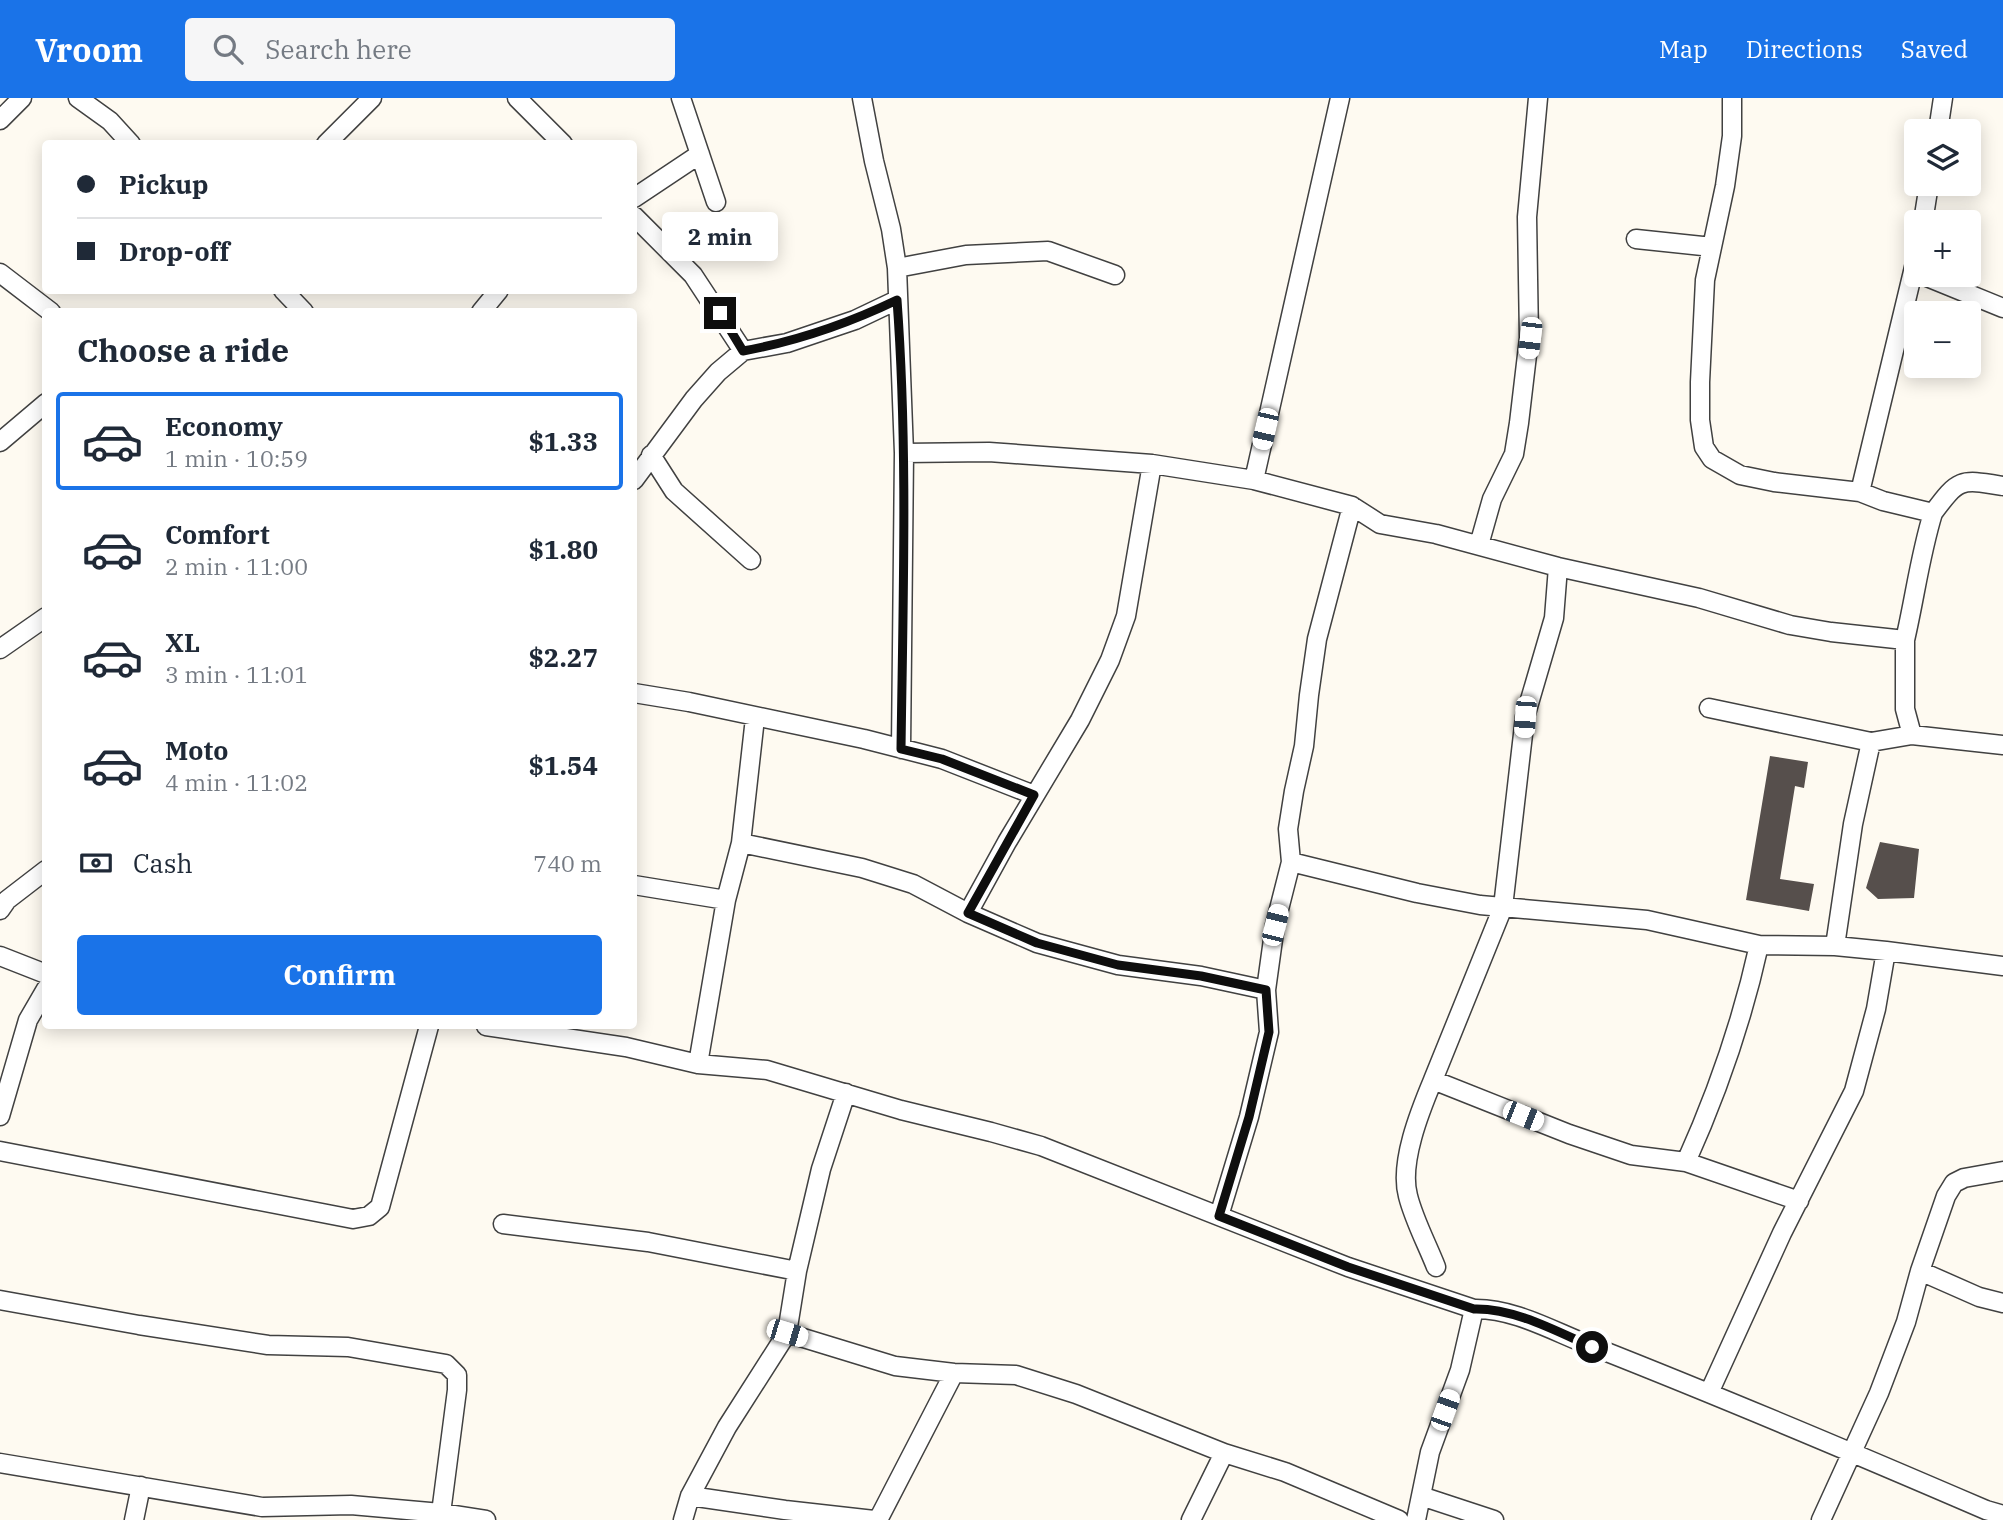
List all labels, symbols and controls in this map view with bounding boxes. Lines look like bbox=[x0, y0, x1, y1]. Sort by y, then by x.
search box bbox=[185, 18, 675, 81]
text: Vroom bbox=[35, 28, 143, 71]
icon: search bbox=[209, 30, 247, 68]
text: Search here bbox=[265, 32, 412, 66]
text: Map bbox=[1659, 33, 1708, 65]
text: Directions bbox=[1746, 33, 1863, 65]
text: Saved bbox=[1901, 33, 1968, 65]
map controls bbox=[1904, 119, 1981, 378]
button: layers bbox=[1904, 119, 1981, 196]
text: Pickup bbox=[119, 167, 209, 201]
button: + bbox=[1904, 210, 1981, 287]
callout: 2 min bbox=[662, 212, 778, 260]
text: 2 min bbox=[688, 221, 752, 251]
text: Drop-off bbox=[119, 234, 230, 268]
route end bbox=[704, 297, 736, 329]
button: − bbox=[1904, 301, 1981, 378]
car bbox=[1518, 316, 1543, 360]
text: Choose a ride bbox=[77, 329, 289, 371]
car bbox=[1251, 406, 1280, 452]
text: Economy bbox=[165, 409, 283, 443]
icon: car bbox=[81, 410, 144, 473]
text: $1.33 bbox=[528, 424, 598, 458]
text: 1 min · 10:59 bbox=[165, 443, 308, 473]
text: Comfort bbox=[165, 517, 270, 551]
icon: car bbox=[81, 518, 144, 581]
text: $1.80 bbox=[528, 532, 598, 566]
text: 2 min · 11:00 bbox=[165, 551, 308, 581]
text: XL bbox=[165, 625, 200, 659]
icon: car bbox=[81, 626, 144, 689]
text: $2.27 bbox=[528, 640, 598, 674]
text: 3 min · 11:01 bbox=[165, 659, 308, 689]
car bbox=[1514, 695, 1537, 739]
text: Moto bbox=[165, 733, 228, 767]
icon: car bbox=[81, 734, 144, 797]
text: $1.54 bbox=[528, 748, 598, 782]
text: 4 min · 11:02 bbox=[165, 767, 308, 797]
icon: cash bbox=[77, 844, 115, 882]
text: Cash bbox=[133, 846, 193, 880]
text: 740 m bbox=[533, 848, 602, 878]
car bbox=[1260, 902, 1291, 948]
button: Confirm bbox=[77, 935, 602, 1015]
car bbox=[1500, 1098, 1547, 1134]
car bbox=[764, 1317, 811, 1349]
route start bbox=[1576, 1331, 1608, 1363]
car bbox=[1428, 1387, 1463, 1433]

